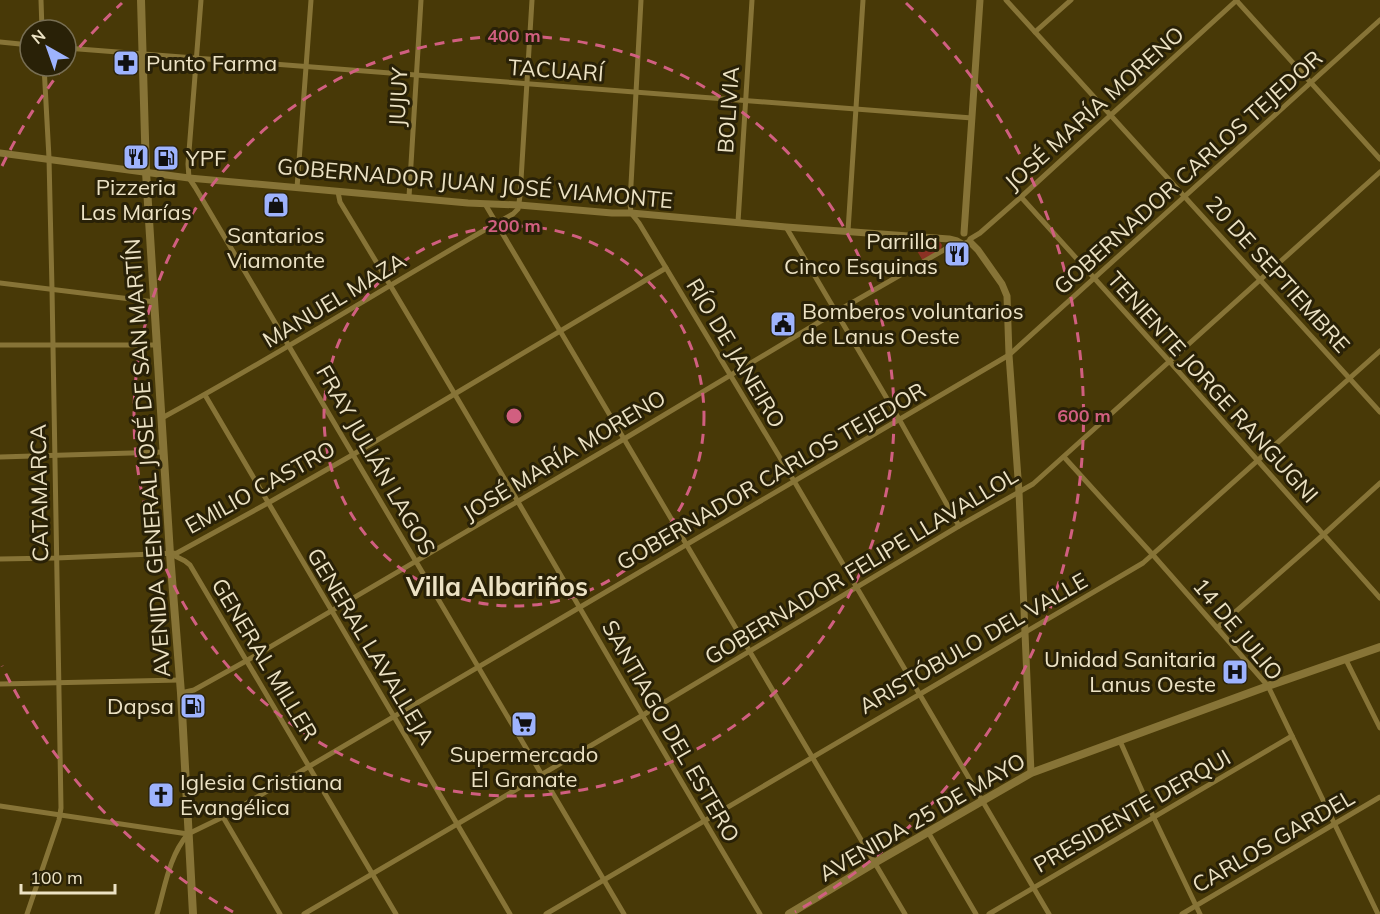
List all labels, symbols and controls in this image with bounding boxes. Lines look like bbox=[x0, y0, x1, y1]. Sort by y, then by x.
north arrow bbox=[18, 18, 78, 78]
street label: JOSÉ MARÍA MORENO bbox=[998, 20, 1190, 196]
text: 400 m bbox=[487, 24, 541, 47]
text: N bbox=[27, 25, 49, 48]
street label: GOBERNADOR CARLOS TEJEDOR bbox=[1048, 44, 1328, 300]
pharmacy icon: Punto Farma bbox=[111, 48, 141, 78]
place label: Punto Farma bbox=[146, 49, 277, 77]
street label: TACUARÍ bbox=[507, 53, 606, 87]
street label: JUJUY bbox=[382, 66, 414, 127]
street label: BOLIVIA bbox=[711, 66, 745, 154]
restaurant icon: Pizzeria Las Marías bbox=[121, 142, 151, 172]
fuel station icon: YPF bbox=[151, 143, 181, 173]
place label: YPF bbox=[185, 144, 226, 172]
street label: GOBERNADOR JUAN JOSÉ VIAMONTE bbox=[276, 152, 674, 214]
place label: Pizzeria Las Marías bbox=[80, 173, 192, 226]
shop icon: Santarios Viamonte bbox=[261, 190, 291, 220]
street label: 20 DE SEPTIEMBRE bbox=[1200, 190, 1356, 358]
text: 200 m bbox=[487, 214, 541, 237]
place label: Santarios Viamonte bbox=[227, 221, 325, 274]
place label: Parrilla Cinco Esquinas bbox=[784, 227, 938, 280]
street label: AVENIDA GENERAL JOSÉ DE SAN MARTÍN bbox=[118, 238, 176, 678]
restaurant icon: Parrilla Cinco Esquinas bbox=[942, 239, 972, 269]
street label: MANUEL MAZA bbox=[257, 246, 411, 354]
street label: TENIENTE JORGE RANGUGNI bbox=[1102, 266, 1324, 508]
street label: RÍO DE JANEIRO bbox=[680, 273, 792, 433]
place label: Bomberos voluntarios de Lanus Oeste bbox=[802, 297, 1024, 350]
public building icon: Bomberos voluntarios de Lanus Oeste bbox=[768, 309, 798, 339]
street label: FRAY JULIÁN LAGOS bbox=[310, 360, 442, 560]
street label: GOBERNADOR CARLOS TEJEDOR bbox=[612, 376, 930, 576]
street label: JOSÉ MARÍA MORENO bbox=[457, 383, 671, 527]
text: 600 m bbox=[1057, 404, 1111, 427]
centre of rings bbox=[504, 406, 524, 426]
street label: CATAMARCA bbox=[24, 424, 54, 562]
street label: EMILIO CASTRO bbox=[180, 434, 340, 540]
street label: GOBERNADOR FELIPE LLAVALLOL bbox=[699, 461, 1023, 671]
street label: GENERAL LAVALLEJA bbox=[301, 543, 441, 749]
street label: ARISTÓBULO DEL VALLE bbox=[854, 566, 1092, 720]
district label: Villa Albariños bbox=[405, 570, 588, 603]
street label: 14 DE JULIO bbox=[1187, 572, 1289, 686]
street label: GENERAL MILLER bbox=[206, 573, 324, 745]
street label: SANTIAGO DEL ESTERO bbox=[596, 615, 746, 847]
place label: Unidad Sanitaria Lanus Oeste bbox=[1044, 645, 1216, 698]
hospital icon: Unidad Sanitaria Lanus Oeste bbox=[1220, 657, 1250, 687]
fuel station icon: Dapsa bbox=[178, 691, 208, 721]
place label: Dapsa bbox=[107, 692, 174, 720]
supermarket icon: Supermercado El Granate bbox=[509, 709, 539, 739]
place label: Supermercado El Granate bbox=[450, 740, 598, 793]
street label: PRESIDENTE DERQUI bbox=[1029, 743, 1235, 879]
street label: AVENIDA 25 DE MAYO bbox=[814, 746, 1030, 888]
place label: Iglesia Cristiana Evangélica bbox=[180, 768, 343, 821]
church icon: Iglesia Cristiana Evangélica bbox=[146, 780, 176, 810]
street label: CARLOS GARDEL bbox=[1187, 783, 1359, 899]
scale bar bbox=[21, 857, 116, 895]
text: 100 m bbox=[30, 866, 83, 889]

